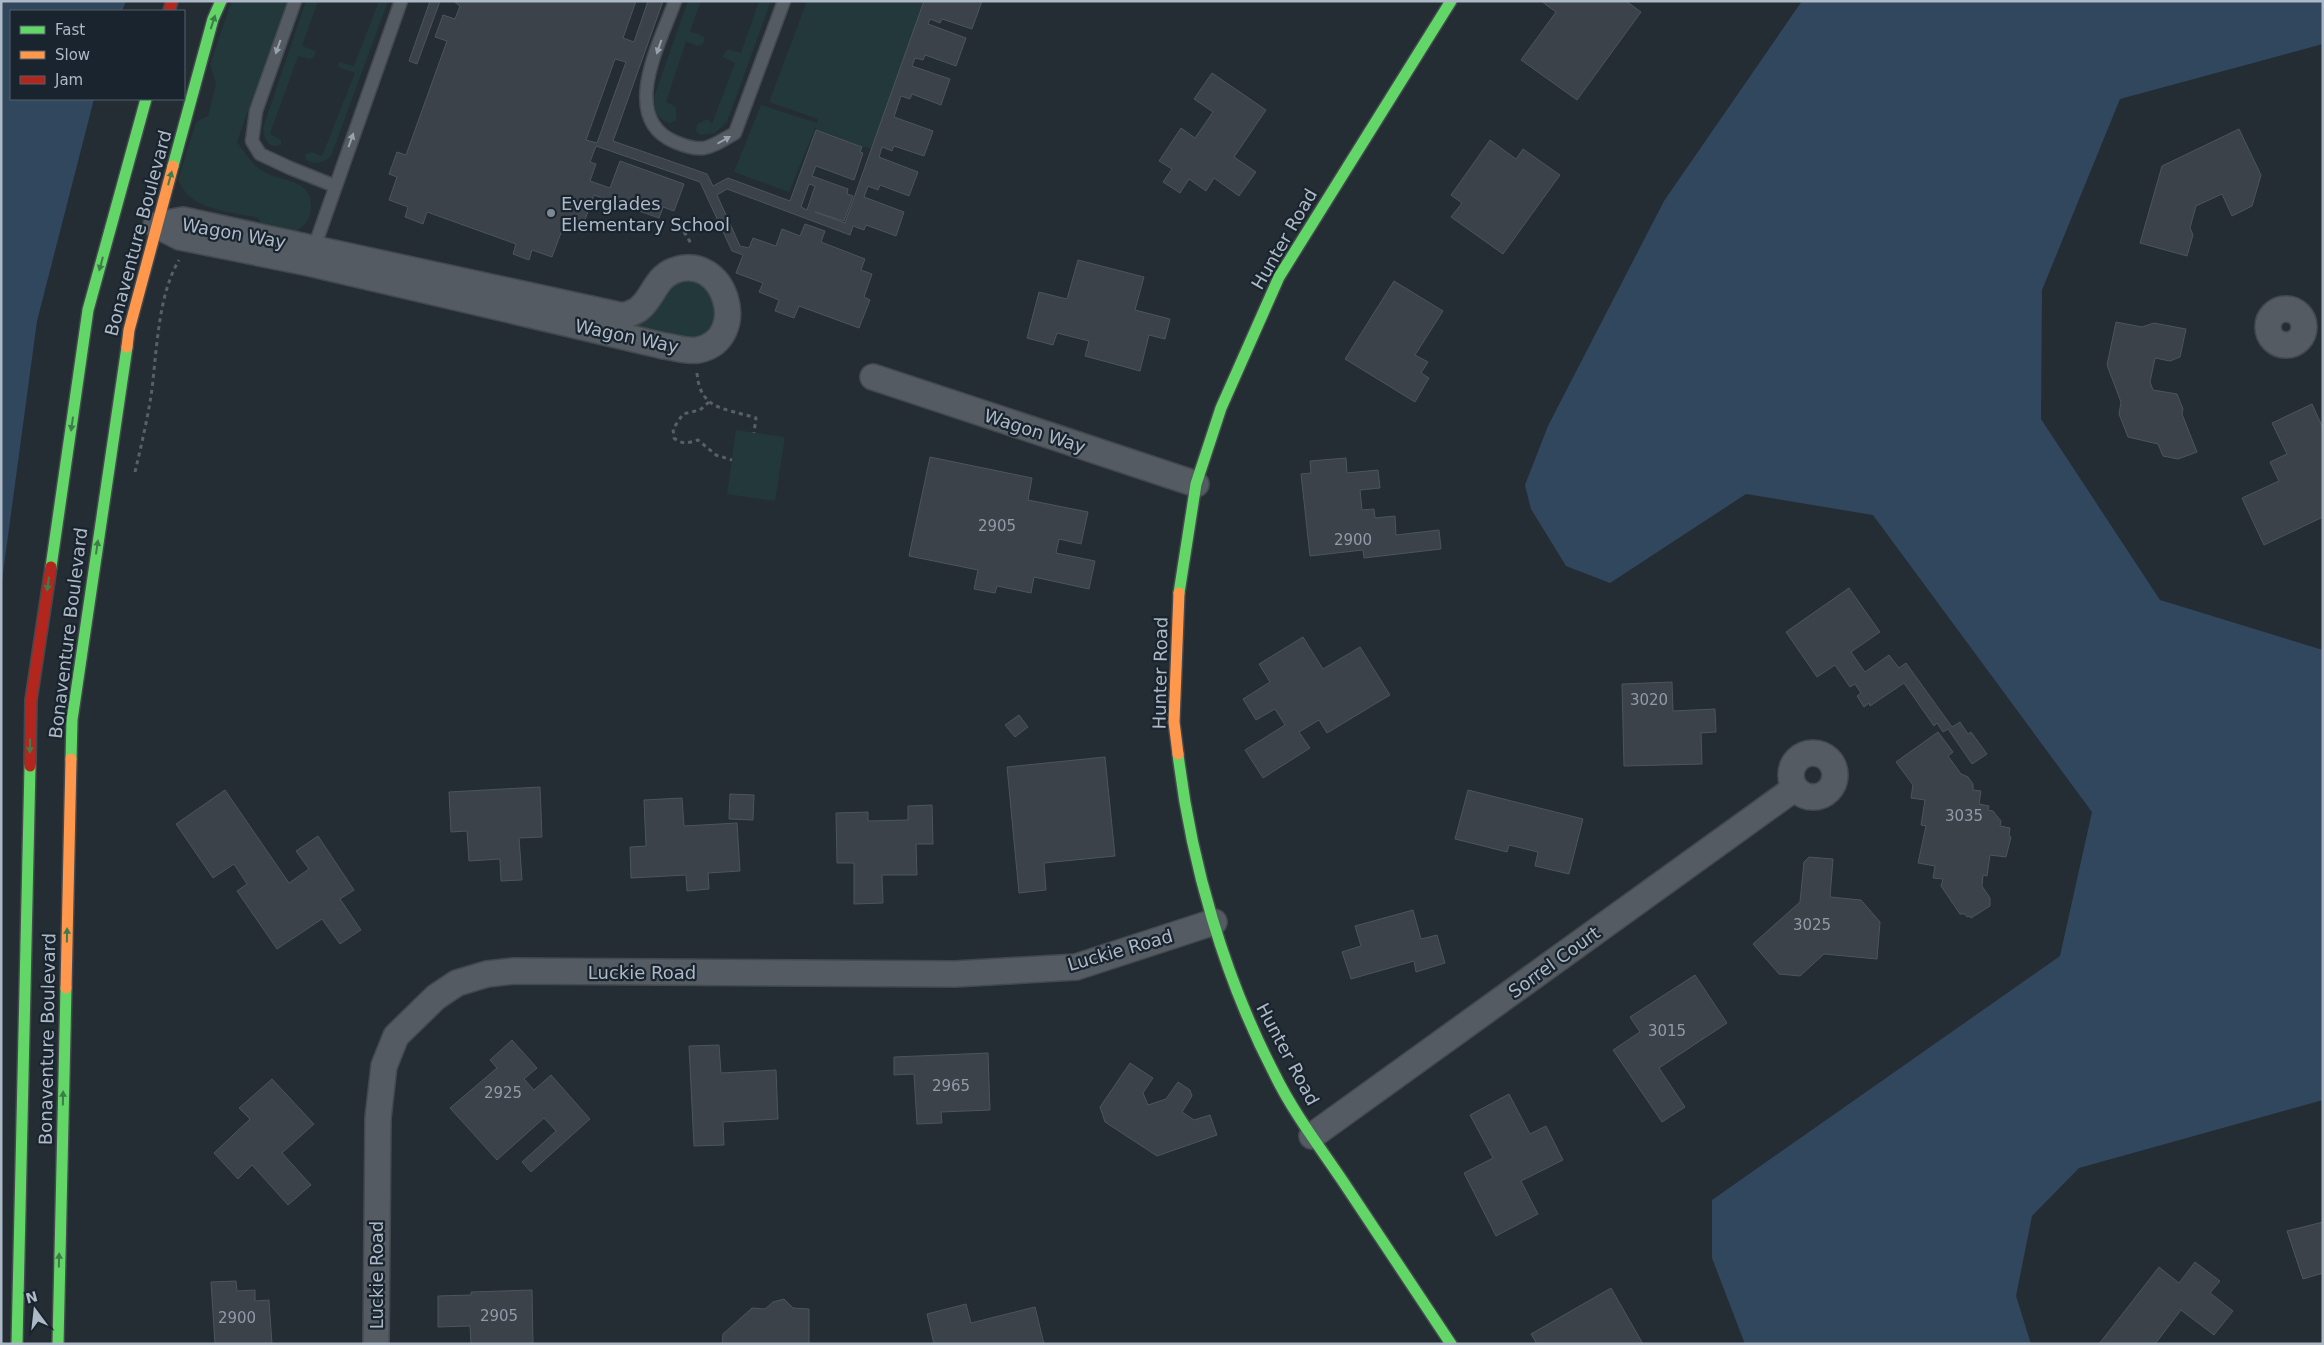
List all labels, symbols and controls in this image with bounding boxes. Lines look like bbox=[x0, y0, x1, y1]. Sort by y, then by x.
legend bbox=[10, 10, 185, 100]
one-way arrow bbox=[210, 14, 218, 29]
text: Fast bbox=[55, 21, 85, 39]
one-way arrow bbox=[274, 40, 282, 55]
one-way arrow bbox=[655, 40, 663, 55]
text: Slow bbox=[55, 46, 90, 64]
text: Jam bbox=[54, 71, 83, 89]
street label: Bonaventure Boulevard bbox=[100, 128, 176, 338]
one-way arrow bbox=[347, 132, 355, 147]
one-way arrow bbox=[717, 136, 731, 144]
one-way arrow bbox=[166, 171, 174, 186]
street label: Hunter Road bbox=[1247, 185, 1321, 293]
place label: Everglades Elementary School bbox=[561, 193, 730, 235]
marker: Everglades Elementary School bbox=[545, 207, 557, 219]
street label: Wagon Way bbox=[180, 213, 288, 253]
one-way arrow bbox=[97, 256, 105, 272]
street label: Wagon Way bbox=[573, 315, 681, 357]
street label: Wagon Way bbox=[982, 405, 1089, 457]
one-way arrow bbox=[67, 416, 75, 432]
house number: 2905 bbox=[978, 517, 1016, 535]
street label: Bonaventure Boulevard bbox=[45, 526, 91, 740]
house number: 2900 bbox=[1334, 531, 1372, 549]
one-way arrow bbox=[93, 539, 101, 555]
one-way arrow bbox=[44, 577, 52, 593]
street label: Hunter Road bbox=[1149, 616, 1171, 730]
house number: 3020 bbox=[1630, 691, 1668, 709]
one-way arrow bbox=[26, 738, 34, 754]
house number: 3035 bbox=[1945, 807, 1983, 825]
house number: 3025 bbox=[1793, 916, 1831, 934]
street label: Sorrel Court bbox=[1504, 922, 1604, 1002]
street label: Luckie Road bbox=[1065, 925, 1175, 975]
one-way arrow bbox=[63, 927, 71, 943]
street label: Bonaventure Boulevard bbox=[35, 933, 59, 1145]
street label: Luckie Road bbox=[588, 962, 696, 983]
street label: Hunter Road bbox=[1252, 999, 1324, 1109]
house number: 3015 bbox=[1648, 1022, 1686, 1040]
house number: 2965 bbox=[932, 1077, 970, 1095]
house number: 2925 bbox=[484, 1084, 522, 1102]
one-way arrow bbox=[59, 1089, 67, 1105]
street label: Luckie Road bbox=[366, 1221, 387, 1329]
one-way arrow bbox=[55, 1252, 63, 1268]
north arrow bbox=[10, 1285, 60, 1335]
text: N bbox=[24, 1288, 39, 1307]
house number: 2905 bbox=[480, 1307, 518, 1325]
house number: 2900 bbox=[218, 1309, 256, 1327]

